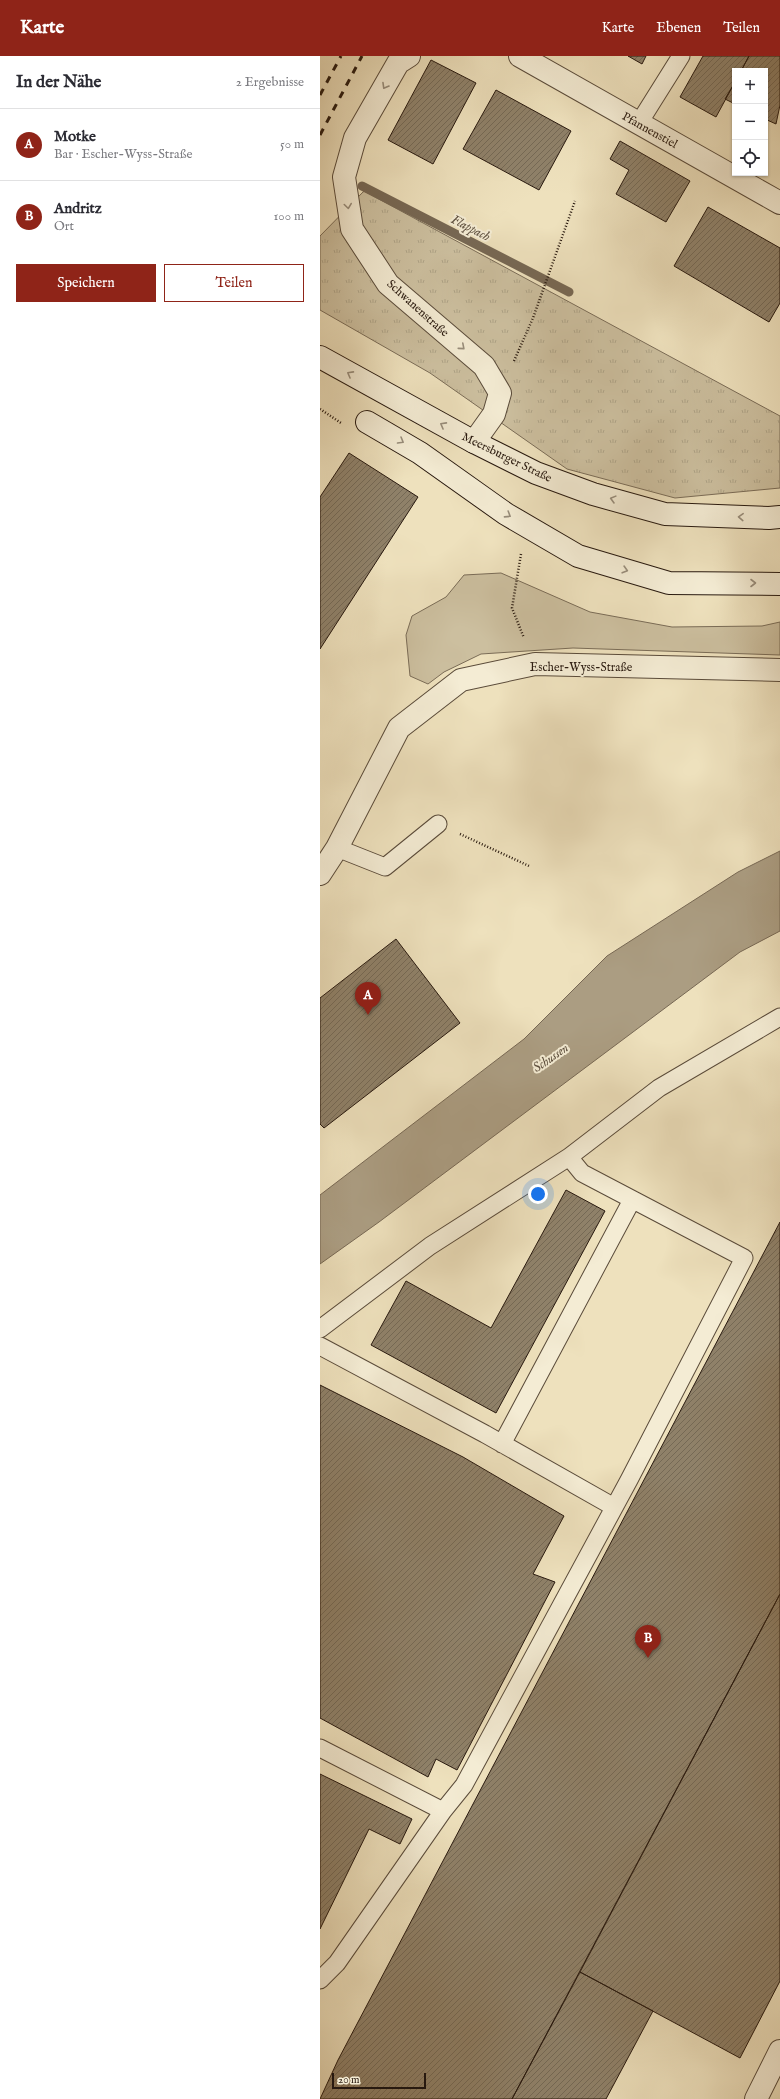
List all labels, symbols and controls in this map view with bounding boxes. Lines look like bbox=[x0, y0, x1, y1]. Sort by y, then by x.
text: Karte bbox=[20, 16, 64, 40]
text: Karte bbox=[602, 19, 634, 37]
text: Ebenen bbox=[656, 19, 701, 37]
text: Teilen bbox=[723, 19, 760, 37]
map controls bbox=[732, 68, 768, 176]
button: + bbox=[732, 68, 768, 104]
text: In der Nähe bbox=[16, 72, 101, 93]
text: 2 Ergebnisse bbox=[236, 74, 304, 91]
one-way arrow bbox=[382, 82, 389, 89]
button: − bbox=[732, 104, 768, 140]
street label: Pfannenstiel bbox=[619, 109, 681, 152]
text: Motke bbox=[54, 127, 96, 146]
text: A bbox=[25, 136, 33, 153]
text: 50 m bbox=[280, 136, 304, 153]
button: locate bbox=[732, 140, 768, 176]
text: Bar · Escher-Wyss-Straße bbox=[54, 146, 192, 163]
text: Andritz bbox=[54, 199, 102, 218]
one-way arrow bbox=[343, 203, 352, 209]
text: B bbox=[25, 208, 33, 225]
text: 100 m bbox=[274, 208, 304, 225]
water label: Flappach bbox=[448, 211, 493, 246]
text: Ort bbox=[54, 218, 74, 235]
button: Speichern bbox=[16, 264, 156, 302]
button: Teilen bbox=[164, 264, 304, 302]
street label: Schwanenstraße bbox=[383, 277, 452, 341]
one-way arrow bbox=[457, 342, 464, 349]
one-way arrow bbox=[347, 371, 354, 378]
one-way arrow bbox=[440, 422, 447, 430]
street label: Meersburger Straße bbox=[459, 429, 555, 486]
one-way arrow bbox=[397, 437, 404, 444]
one-way arrow bbox=[610, 495, 617, 504]
one-way arrow bbox=[504, 510, 511, 518]
one-way arrow bbox=[738, 513, 744, 521]
one-way arrow bbox=[621, 565, 628, 574]
one-way arrow bbox=[750, 579, 756, 587]
street label: Escher-Wyss-Straße bbox=[530, 660, 633, 675]
pin: A bbox=[355, 982, 381, 1015]
water label: Schussen bbox=[530, 1040, 572, 1077]
your location bbox=[528, 1184, 548, 1204]
pin: B bbox=[635, 1625, 661, 1658]
scale bar bbox=[332, 2071, 426, 2090]
text: 20 m bbox=[338, 2073, 359, 2087]

